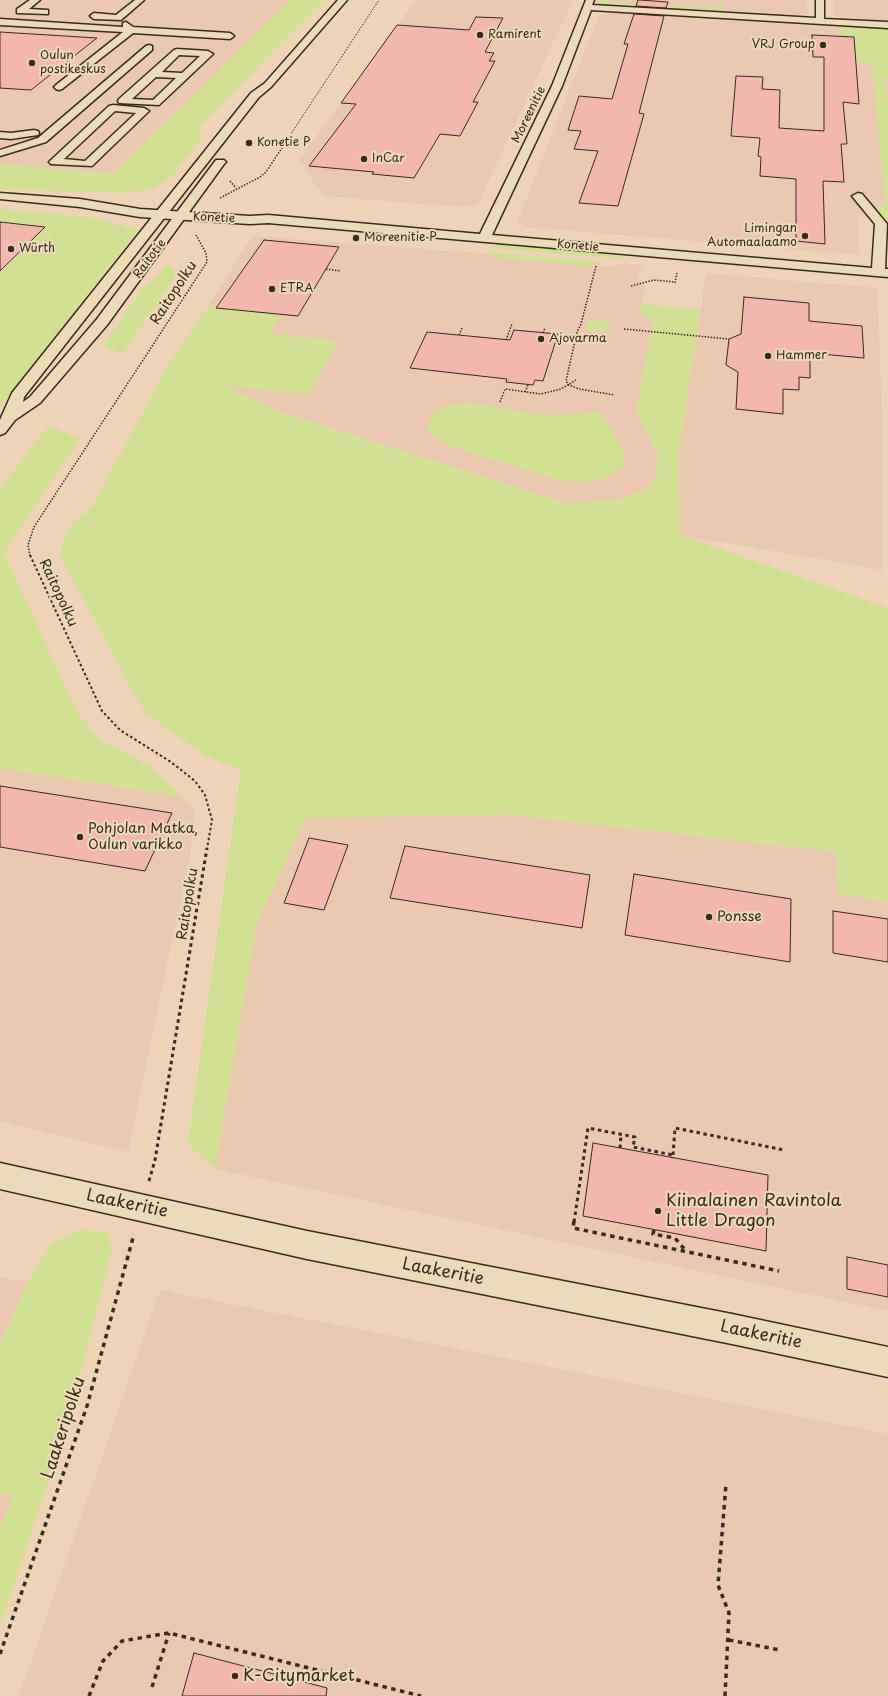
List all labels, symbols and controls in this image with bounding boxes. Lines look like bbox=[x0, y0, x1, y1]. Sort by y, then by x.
place label: Ramirent bbox=[488, 28, 542, 42]
marker: Ramirent bbox=[475, 30, 485, 40]
place label: VRJ Group bbox=[752, 38, 815, 52]
marker: VRJ Group bbox=[818, 40, 828, 50]
place label: Oulun postikeskus bbox=[40, 49, 106, 77]
marker: Oulun postikeskus bbox=[27, 58, 37, 68]
street label: Moreenitie bbox=[509, 84, 549, 146]
place label: Konetie P bbox=[257, 136, 310, 150]
marker: Konetie P bbox=[244, 138, 254, 148]
place label: InCar bbox=[372, 152, 405, 166]
marker: InCar bbox=[359, 154, 369, 164]
street label: Konetie bbox=[193, 210, 235, 226]
place label: Limingan Automaalaamo bbox=[707, 222, 797, 250]
place label: Moreenitie P bbox=[364, 231, 437, 245]
marker: Limingan Automaalaamo bbox=[800, 231, 810, 241]
marker: Moreenitie P bbox=[351, 233, 361, 243]
street label: Raitotie bbox=[131, 237, 169, 281]
street label: Konetie bbox=[556, 237, 600, 255]
place label: Würth bbox=[19, 242, 55, 256]
marker: Würth bbox=[6, 244, 16, 254]
street label: Raitopolku bbox=[147, 258, 201, 328]
place label: ETRA bbox=[280, 282, 313, 296]
marker: ETRA bbox=[267, 284, 277, 294]
place label: Ajovarma bbox=[549, 332, 606, 346]
marker: Ajovarma bbox=[536, 334, 546, 344]
place label: Hammer bbox=[776, 349, 827, 363]
marker: Hammer bbox=[763, 351, 773, 361]
street label: Raitopolku bbox=[35, 557, 81, 629]
place label: Pohjolan Matka, Oulun varikko bbox=[88, 821, 198, 854]
marker: Pohjolan Matka, Oulun varikko bbox=[75, 832, 85, 842]
street label: Raitopolku bbox=[174, 867, 202, 941]
place label: Ponsse bbox=[717, 909, 762, 925]
marker: Ponsse bbox=[704, 912, 714, 922]
street label: Laakeritie bbox=[84, 1185, 170, 1223]
place label: Kiinalainen Ravintola Little Dragon bbox=[666, 1191, 841, 1231]
marker: Kiinalainen Ravintola Little Dragon bbox=[653, 1206, 663, 1216]
street label: Laakeritie bbox=[400, 1254, 486, 1290]
street label: Laakeritie bbox=[718, 1316, 804, 1354]
street label: Laakeripolku bbox=[38, 1375, 90, 1481]
place label: K-Citymarket bbox=[243, 1666, 355, 1686]
marker: K-Citymarket bbox=[230, 1671, 240, 1681]

